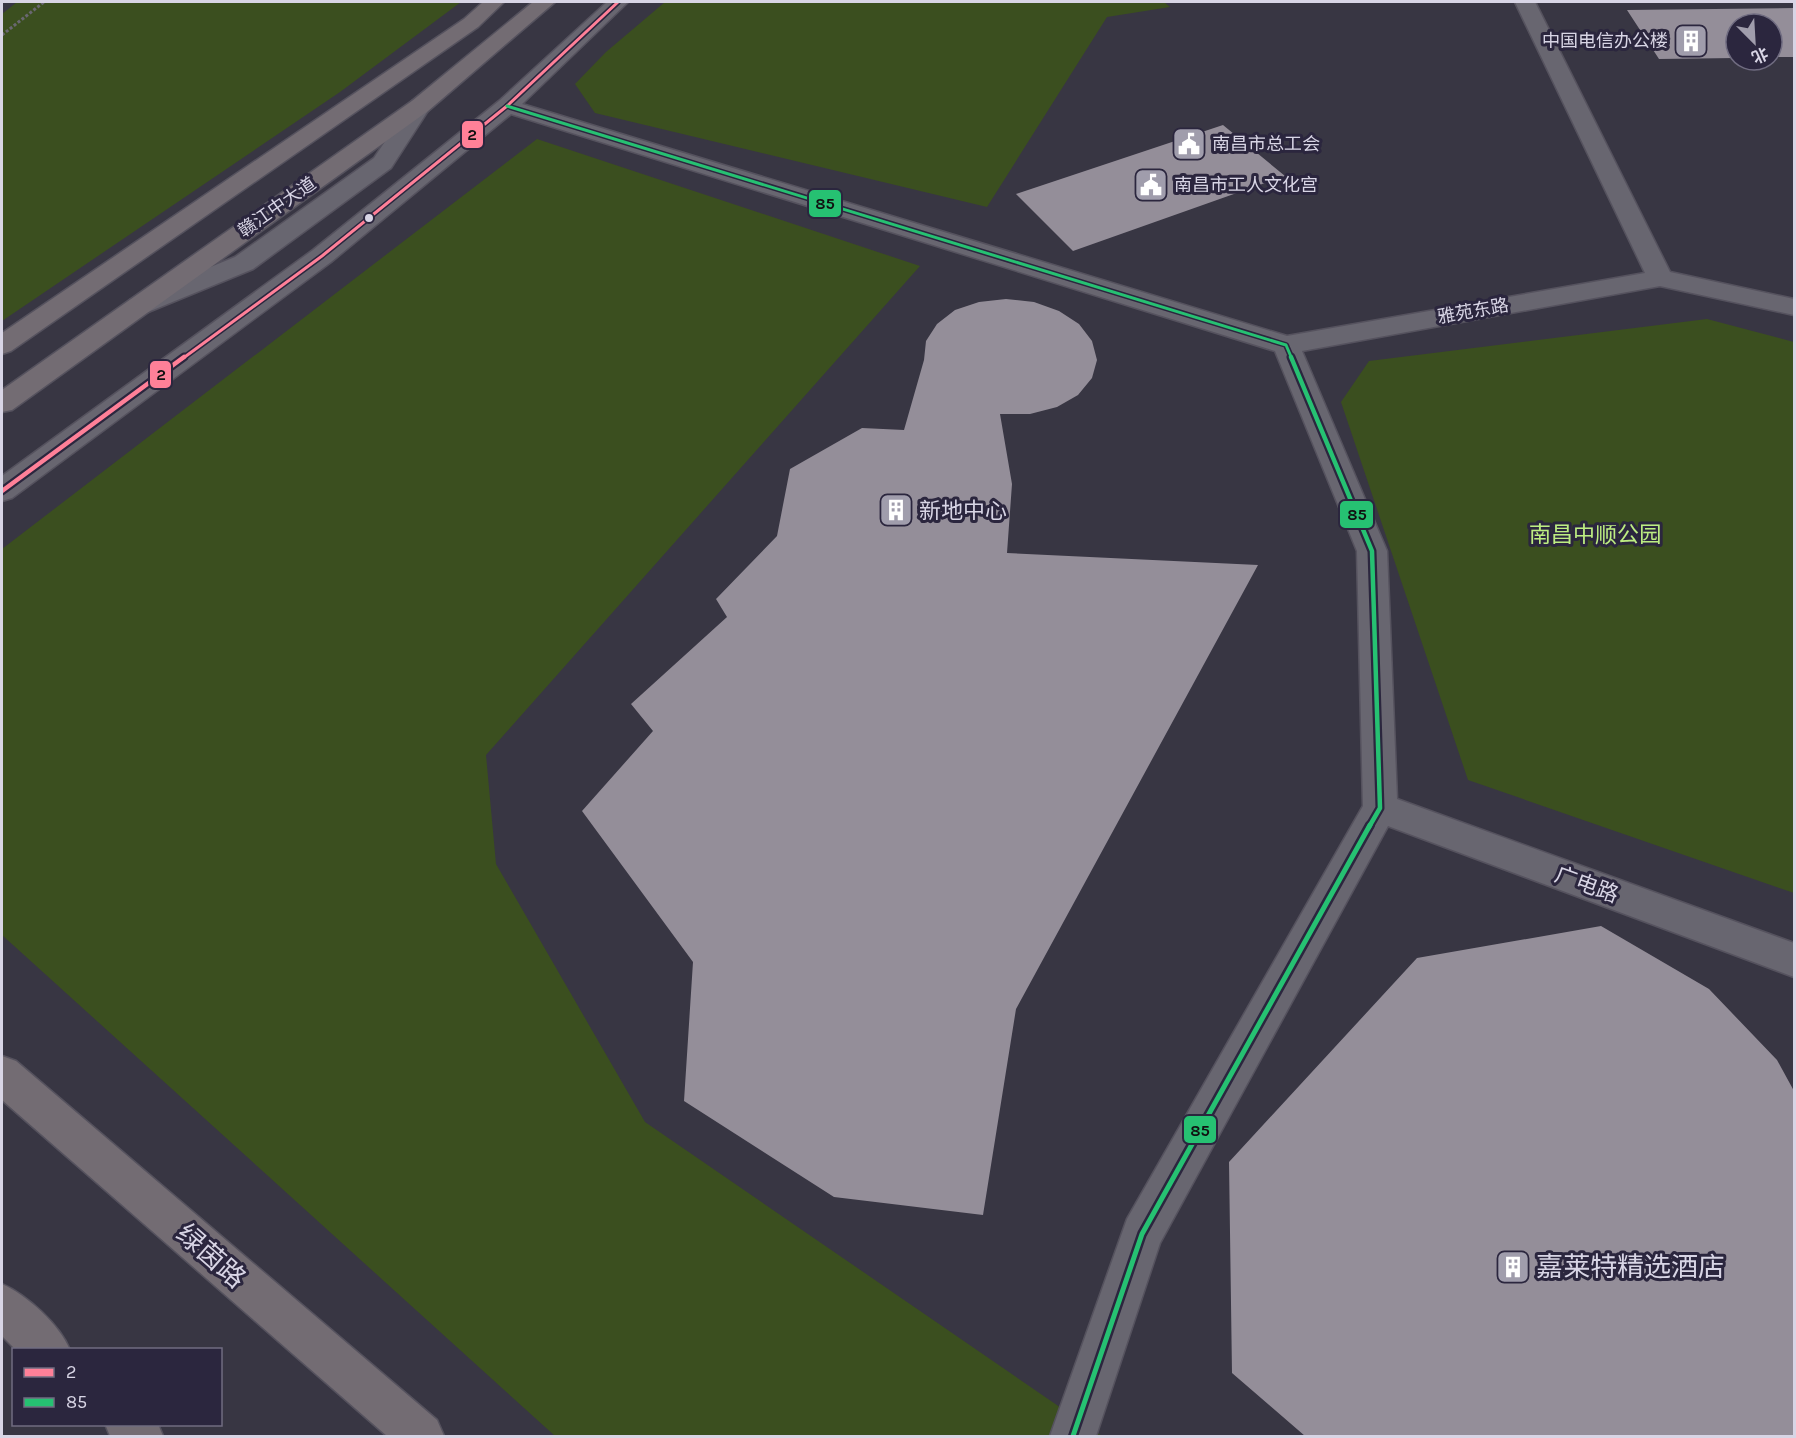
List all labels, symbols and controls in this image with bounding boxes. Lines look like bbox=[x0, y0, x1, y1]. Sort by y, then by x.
north arrow bbox=[1724, 12, 1784, 72]
building icon: 中国电信办公楼 bbox=[1673, 23, 1709, 59]
place label: 中国电信办公楼 bbox=[1542, 30, 1668, 52]
text: 北 bbox=[1749, 43, 1771, 67]
line badge: 2 bbox=[461, 120, 484, 149]
text: 2 bbox=[467, 125, 477, 144]
public building icon: 南昌市总工会 bbox=[1171, 126, 1207, 162]
place label: 南昌市总工会 bbox=[1212, 133, 1320, 155]
public building icon: 南昌市工人文化宫 bbox=[1133, 167, 1169, 203]
street label: 赣江中大道 bbox=[234, 172, 320, 242]
place label: 南昌市工人文化宫 bbox=[1174, 174, 1318, 196]
line badge: 85 bbox=[808, 189, 842, 218]
text: 85 bbox=[815, 194, 835, 213]
unlabelled marker bbox=[363, 212, 375, 224]
street label: 雅苑东路 bbox=[1436, 294, 1510, 328]
line badge: 2 bbox=[149, 360, 172, 389]
text: 2 bbox=[156, 365, 166, 384]
building icon: 新地中心 bbox=[878, 492, 914, 528]
place label: 新地中心 bbox=[919, 498, 1007, 524]
line badge: 85 bbox=[1339, 500, 1374, 529]
text: 85 bbox=[1347, 505, 1367, 524]
park label: 南昌中顺公园 bbox=[1529, 522, 1661, 548]
street label: 广电路 bbox=[1551, 861, 1622, 908]
line badge: 85 bbox=[1183, 1115, 1217, 1144]
text: 85 bbox=[1190, 1121, 1210, 1140]
street label: 绿茵路 bbox=[170, 1217, 252, 1295]
building icon: 嘉莱特精选酒店 bbox=[1495, 1249, 1531, 1285]
place label: 嘉莱特精选酒店 bbox=[1536, 1251, 1725, 1283]
legend bbox=[12, 1348, 222, 1426]
text: 2 bbox=[66, 1361, 76, 1383]
text: 85 bbox=[66, 1391, 87, 1413]

